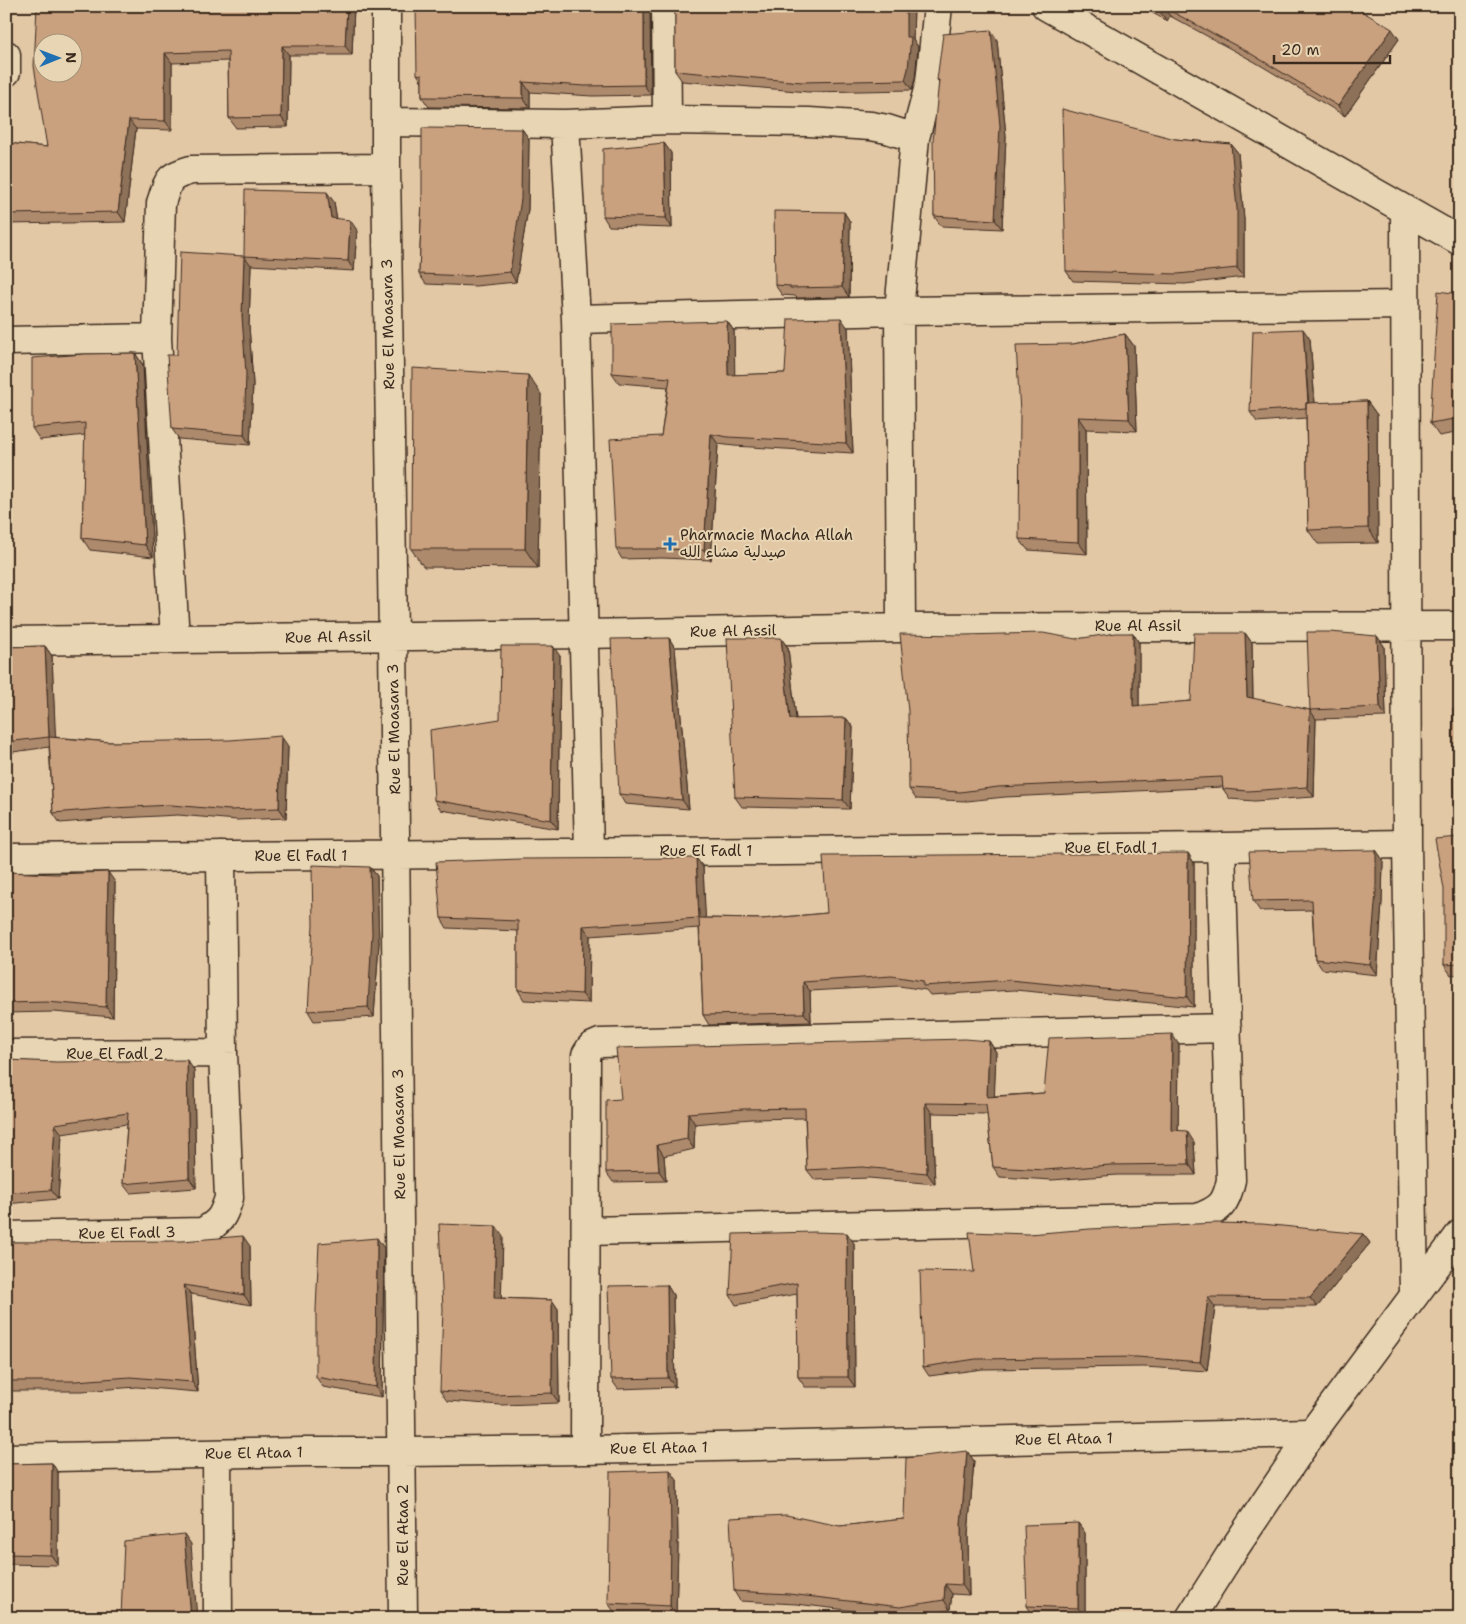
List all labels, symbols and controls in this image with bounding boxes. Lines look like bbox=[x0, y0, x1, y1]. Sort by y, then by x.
north arrow bbox=[32, 32, 82, 82]
scale bar bbox=[1274, 32, 1390, 64]
text: 20 m bbox=[1281, 40, 1320, 60]
text: N bbox=[62, 52, 80, 63]
street label: Rue El Moasara 3 bbox=[377, 258, 399, 390]
place label: Pharmacie Macha Allah صيدلية مشاء الله bbox=[680, 525, 853, 562]
marker: Pharmacie Macha Allah صيدلية مشاء الله bbox=[664, 538, 676, 550]
street label: Rue Al Assil bbox=[1095, 616, 1182, 636]
street label: Rue Al Assil bbox=[690, 620, 777, 642]
street label: Rue Al Assil bbox=[285, 626, 372, 648]
street label: Rue El Moasara 3 bbox=[383, 663, 405, 795]
street label: Rue El Fadl 1 bbox=[1064, 838, 1158, 858]
street label: Rue El Fadl 1 bbox=[659, 841, 753, 861]
street label: Rue El Fadl 1 bbox=[254, 846, 348, 866]
street label: Rue El Fadl 2 bbox=[66, 1044, 164, 1064]
street label: Rue El Moasara 3 bbox=[388, 1068, 410, 1200]
street label: Rue El Fadl 3 bbox=[78, 1222, 176, 1244]
street label: Rue El Ataa 1 bbox=[1015, 1428, 1113, 1450]
street label: Rue El Ataa 1 bbox=[610, 1437, 708, 1459]
street label: Rue El Ataa 1 bbox=[205, 1442, 303, 1464]
street label: Rue El Ataa 2 bbox=[393, 1484, 413, 1586]

